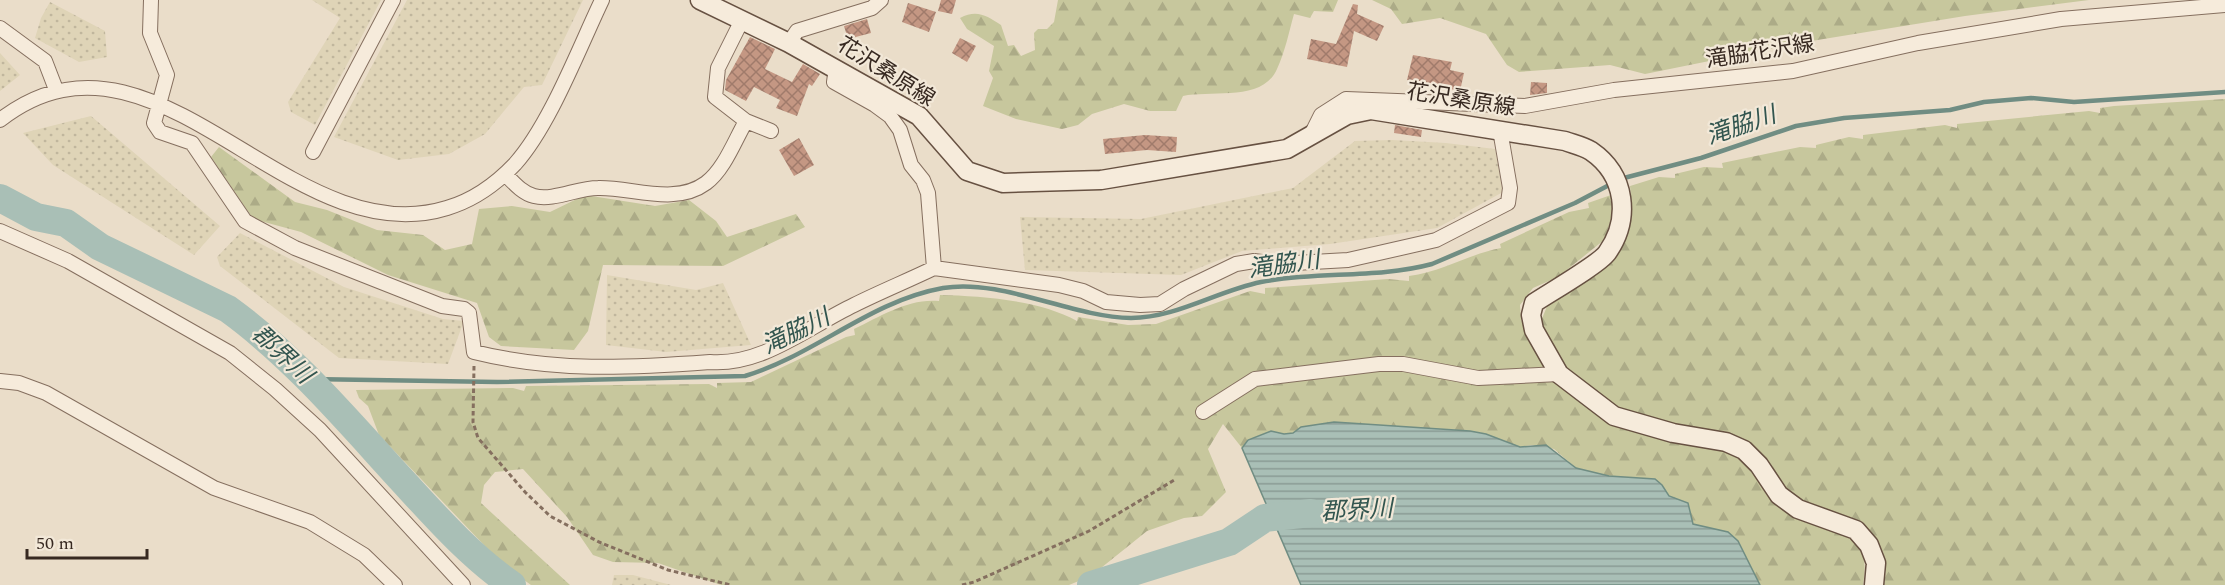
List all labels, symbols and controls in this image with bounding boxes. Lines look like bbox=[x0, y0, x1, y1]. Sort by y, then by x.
street label: 滝脇花沢線 bbox=[1703, 27, 1817, 77]
street label: 花沢桑原線 bbox=[831, 29, 941, 115]
street label: 花沢桑原線 bbox=[1404, 75, 1518, 125]
water label: 滝脇川 bbox=[1701, 96, 1784, 155]
water label: 滝脇川 bbox=[1246, 242, 1325, 288]
water label: 滝脇川 bbox=[756, 299, 839, 364]
water label: 郡界川 bbox=[243, 317, 323, 395]
water label: 郡界川 bbox=[1320, 491, 1397, 531]
scale bar bbox=[27, 522, 147, 560]
text: 50 m bbox=[36, 530, 74, 557]

